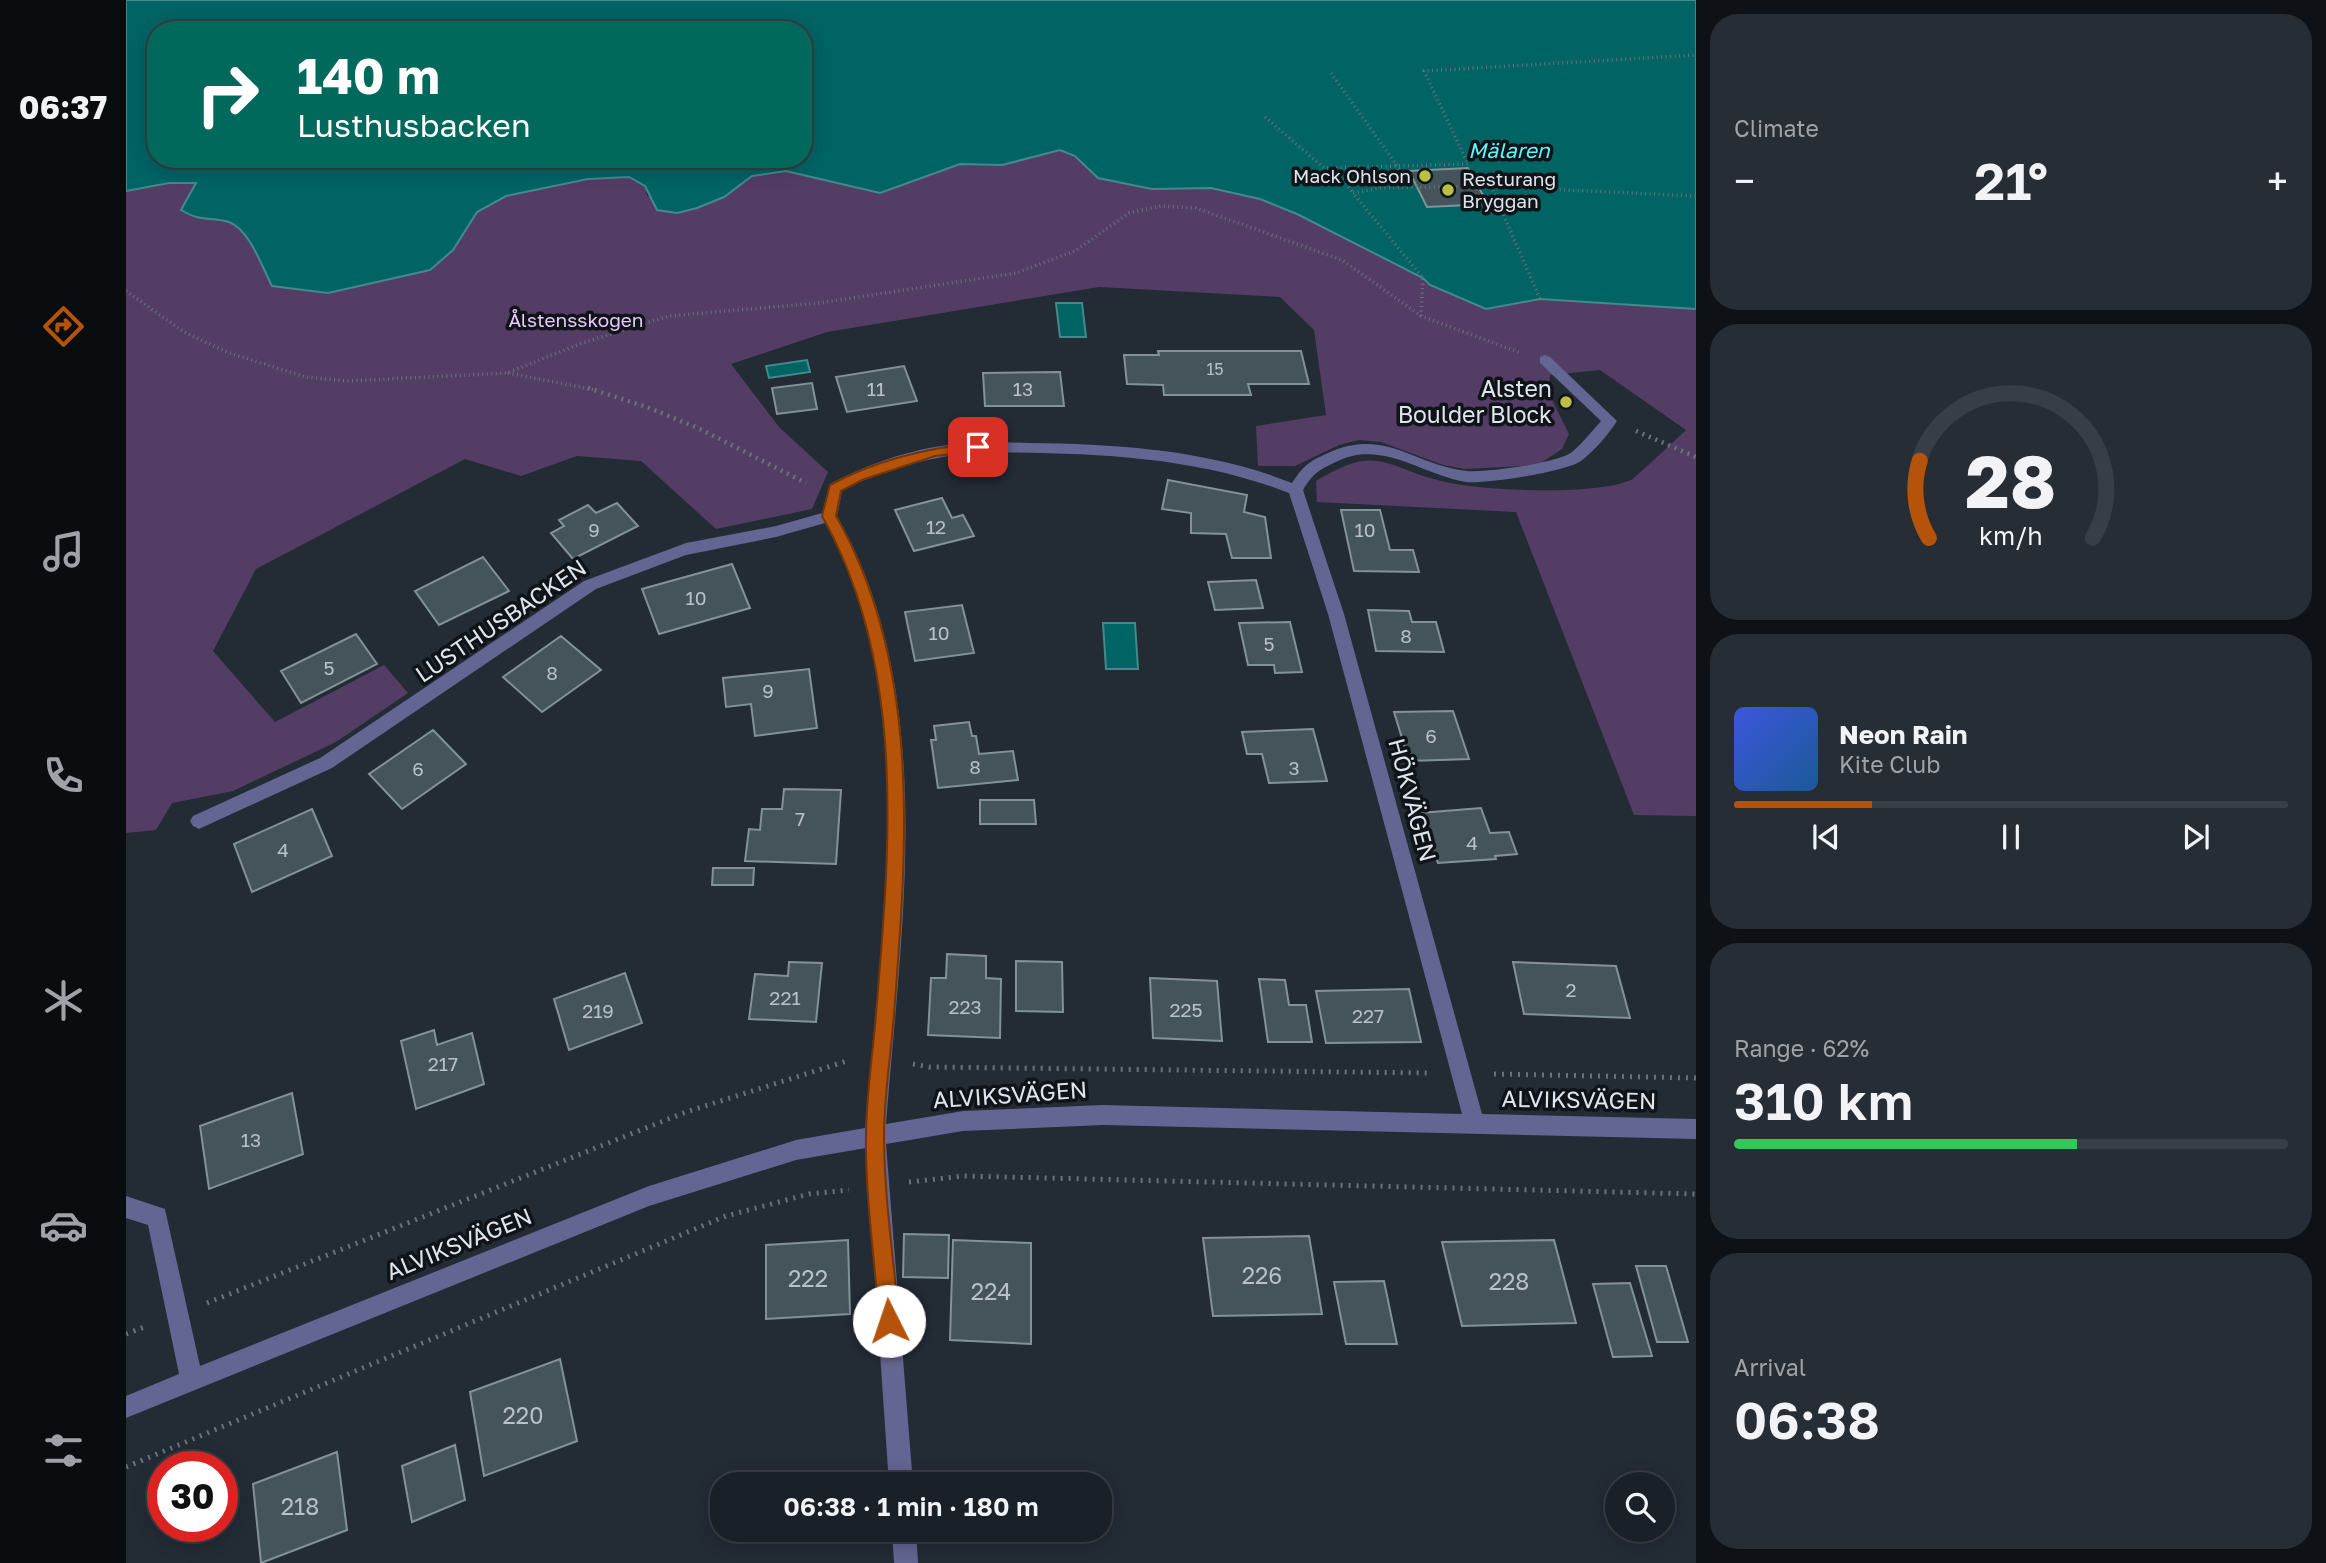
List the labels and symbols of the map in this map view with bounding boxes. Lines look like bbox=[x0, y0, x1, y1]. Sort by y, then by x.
water label: Mälaren bbox=[1468, 137, 1551, 163]
place label: Mack Ohlson bbox=[1293, 164, 1411, 187]
place label: Resturang Bryggan bbox=[1462, 167, 1556, 212]
marker: Mack Ohlson bbox=[1417, 168, 1433, 184]
marker: Resturang Bryggan bbox=[1440, 182, 1456, 198]
park label: Ålstensskogen bbox=[508, 308, 644, 331]
house number: 15 bbox=[1206, 359, 1224, 379]
place label: Alsten Boulder Block bbox=[1398, 374, 1552, 428]
house number: 11 bbox=[867, 377, 885, 400]
house number: 13 bbox=[1013, 377, 1033, 400]
marker: Alsten Boulder Block bbox=[1558, 394, 1574, 410]
pin bbox=[948, 417, 1008, 477]
house number: 12 bbox=[926, 515, 946, 538]
house number: 9 bbox=[588, 518, 600, 541]
house number: 10 bbox=[1355, 518, 1376, 541]
street label: LUSTHUSBACKEN bbox=[410, 553, 591, 688]
house number: 10 bbox=[686, 586, 707, 609]
house number: 10 bbox=[929, 621, 950, 644]
house number: 8 bbox=[1400, 624, 1412, 647]
house number: 5 bbox=[1263, 632, 1275, 655]
house number: 5 bbox=[323, 656, 335, 679]
house number: 8 bbox=[546, 661, 558, 684]
house number: 9 bbox=[762, 679, 774, 702]
house number: 6 bbox=[1425, 724, 1437, 747]
street label: HÖKVÄGEN bbox=[1383, 735, 1443, 865]
house number: 8 bbox=[969, 755, 981, 778]
house number: 3 bbox=[1288, 756, 1300, 779]
house number: 6 bbox=[412, 757, 424, 780]
house number: 7 bbox=[795, 807, 805, 830]
house number: 4 bbox=[1466, 831, 1478, 854]
house number: 4 bbox=[277, 838, 289, 861]
house number: 2 bbox=[1565, 978, 1577, 1001]
house number: 221 bbox=[769, 986, 801, 1009]
house number: 223 bbox=[948, 995, 982, 1018]
house number: 225 bbox=[1169, 998, 1203, 1021]
house number: 219 bbox=[582, 999, 614, 1022]
house number: 227 bbox=[1352, 1004, 1384, 1027]
house number: 217 bbox=[428, 1052, 458, 1075]
street label: ALVIKSVÄGEN bbox=[932, 1075, 1088, 1113]
street label: ALVIKSVÄGEN bbox=[1501, 1084, 1657, 1114]
house number: 13 bbox=[241, 1128, 261, 1151]
street label: ALVIKSVÄGEN bbox=[382, 1201, 536, 1285]
house number: 226 bbox=[1242, 1261, 1282, 1289]
house number: 222 bbox=[788, 1264, 828, 1292]
house number: 228 bbox=[1489, 1267, 1529, 1295]
house number: 224 bbox=[971, 1277, 1011, 1305]
position arrow bbox=[852, 1284, 926, 1358]
house number: 220 bbox=[503, 1401, 543, 1429]
speed limit sign: 30 bbox=[147, 1451, 238, 1542]
house number: 218 bbox=[281, 1492, 319, 1520]

